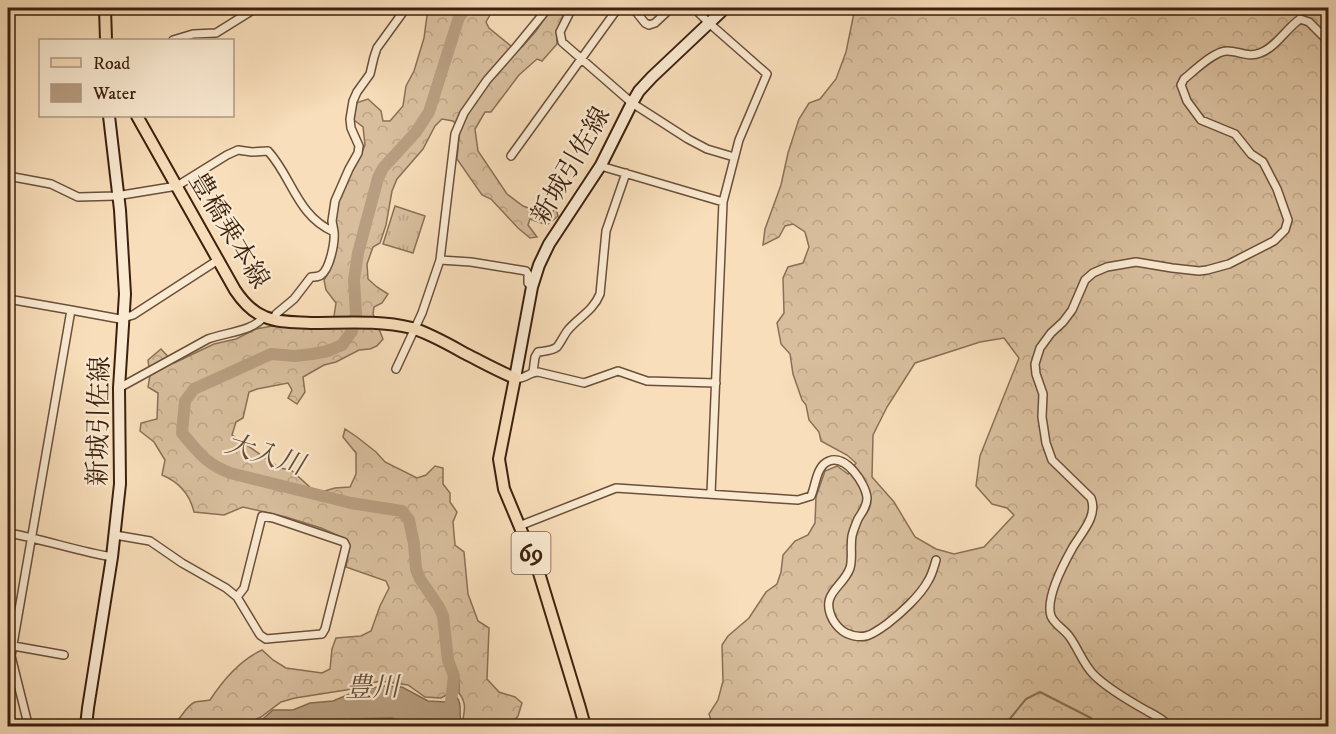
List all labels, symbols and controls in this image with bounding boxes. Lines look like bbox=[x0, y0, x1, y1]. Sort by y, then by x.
legend bbox=[39, 39, 234, 117]
text: Road bbox=[93, 53, 130, 75]
text: Water bbox=[92, 83, 136, 105]
street label: 新城引佐線 bbox=[525, 101, 618, 230]
street label: 豊橋乗本線 bbox=[181, 167, 276, 295]
street label: 新城引佐線 bbox=[82, 356, 117, 486]
water label: 大入川 bbox=[221, 427, 311, 484]
road number: 69 bbox=[512, 532, 550, 574]
water label: 豊川 bbox=[345, 670, 402, 705]

